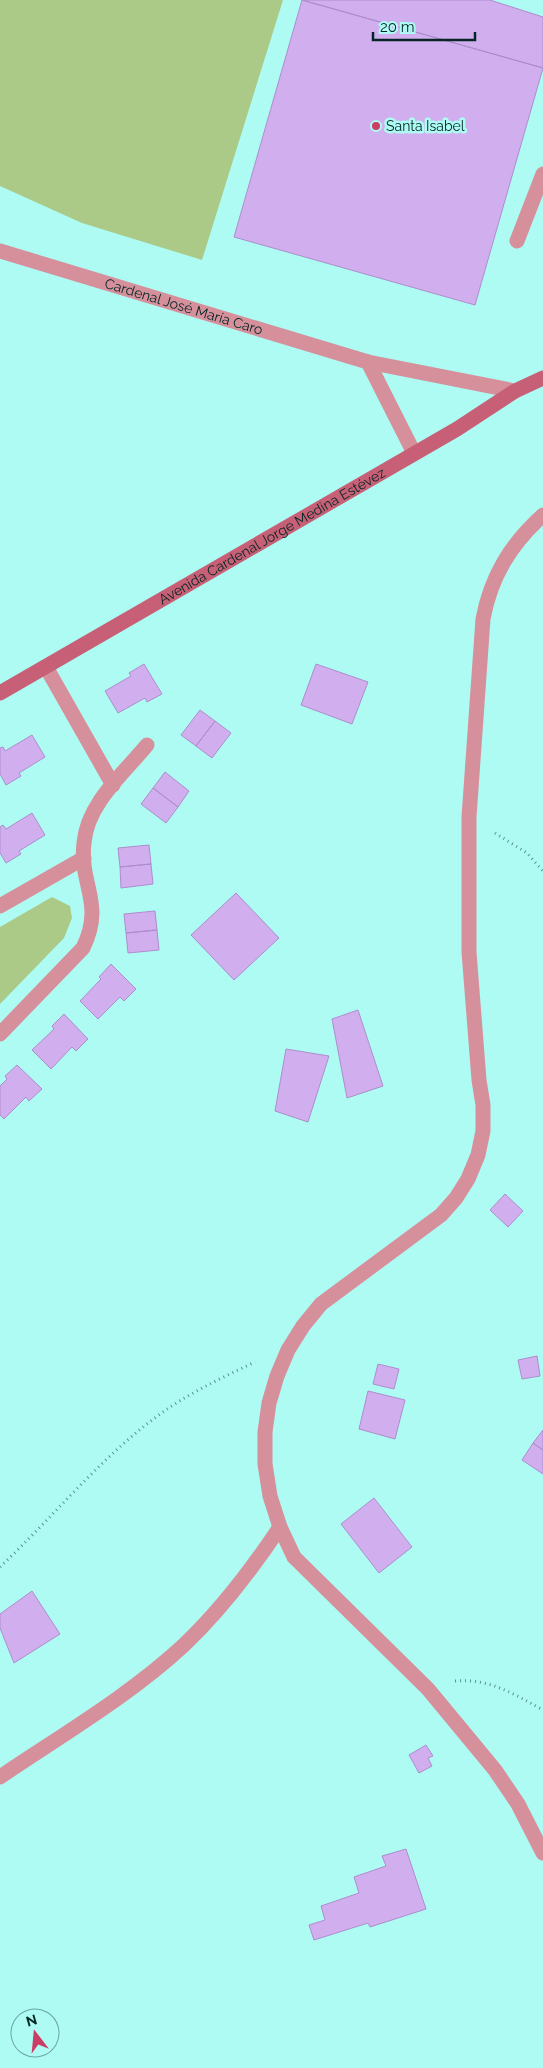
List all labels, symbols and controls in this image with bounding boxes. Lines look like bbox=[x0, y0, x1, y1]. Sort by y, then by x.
scale bar bbox=[373, 10, 476, 42]
text: 20 m bbox=[380, 18, 415, 36]
place label: Santa Isabel bbox=[386, 118, 465, 134]
marker: Santa Isabel bbox=[370, 120, 382, 132]
street label: Cardenal José María Caro bbox=[103, 275, 265, 338]
street label: Avenida Cardenal Jorge Medina Estévez bbox=[156, 464, 388, 608]
north arrow bbox=[10, 2008, 60, 2058]
text: N bbox=[24, 2011, 39, 2030]

